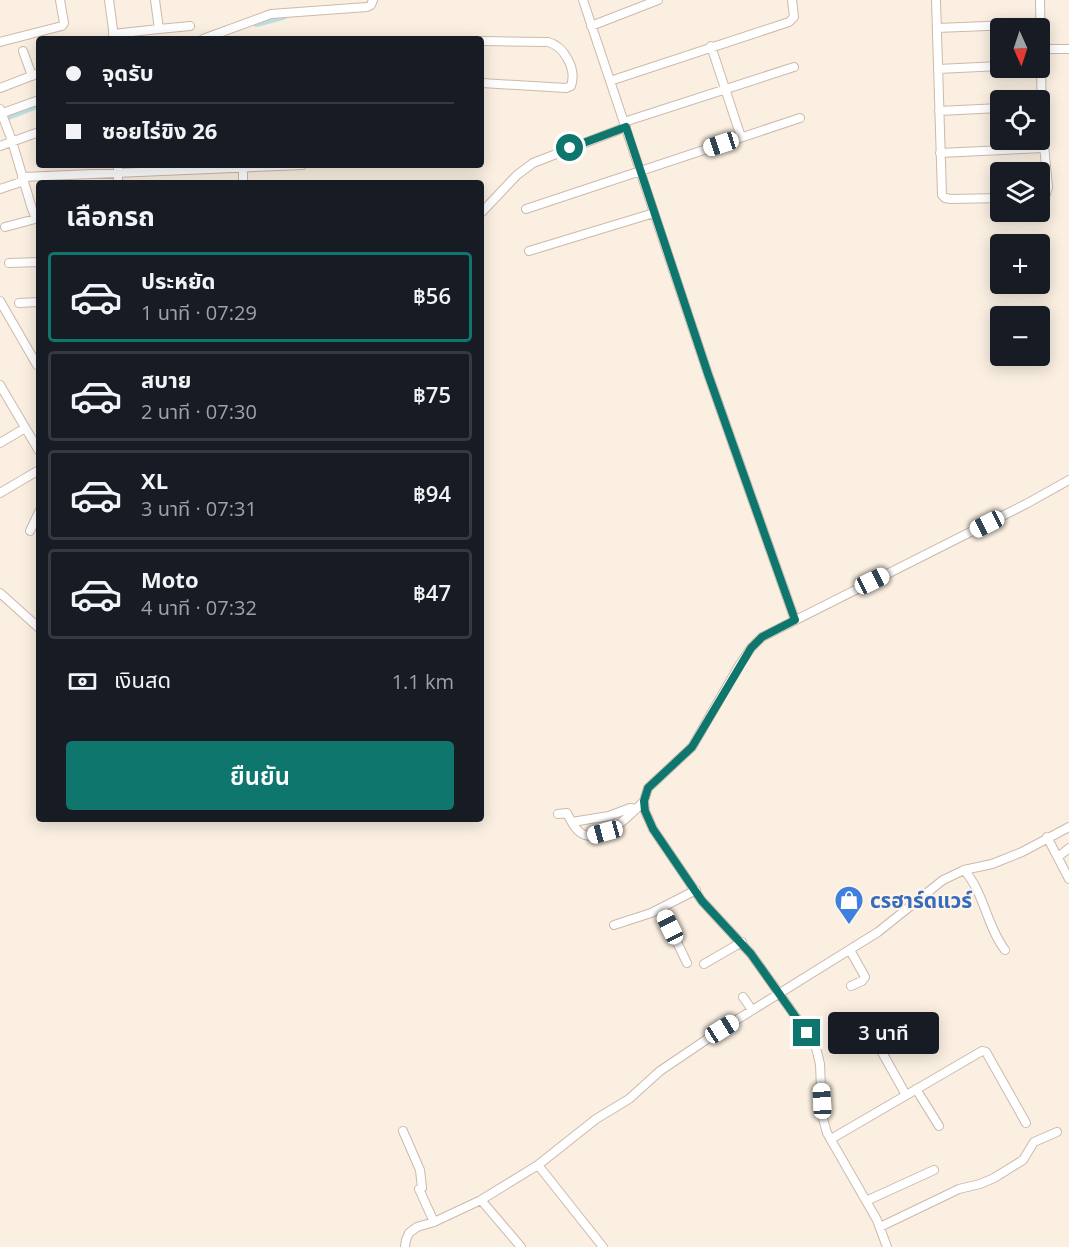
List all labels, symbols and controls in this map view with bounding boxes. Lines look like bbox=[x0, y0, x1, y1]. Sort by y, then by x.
north arrow bbox=[990, 18, 1050, 78]
map controls bbox=[990, 18, 1050, 366]
text: จุดรับ bbox=[102, 57, 154, 87]
button: locate bbox=[990, 90, 1050, 150]
text: ซอยไร่ขิง 26 bbox=[102, 115, 217, 145]
car bbox=[701, 130, 741, 158]
route start bbox=[556, 134, 583, 161]
button: layers bbox=[990, 162, 1050, 222]
text: เลือกรถ bbox=[66, 197, 155, 234]
button: + bbox=[990, 234, 1050, 294]
text: ประหยัด bbox=[141, 265, 216, 295]
icon: car bbox=[69, 270, 123, 324]
text: ฿56 bbox=[413, 280, 451, 310]
text: 1 นาที · 07:29 bbox=[141, 299, 257, 326]
button: − bbox=[990, 306, 1050, 366]
text: สบาย bbox=[141, 364, 191, 394]
icon: car bbox=[69, 369, 123, 423]
text: ฿75 bbox=[413, 379, 451, 409]
text: 2 นาที · 07:30 bbox=[141, 398, 257, 425]
text: XL bbox=[141, 465, 168, 495]
icon: car bbox=[69, 468, 123, 522]
text: ฿94 bbox=[413, 478, 451, 508]
text: 3 นาที · 07:31 bbox=[141, 495, 257, 522]
car bbox=[967, 508, 1007, 540]
text: Moto bbox=[141, 564, 199, 594]
car bbox=[852, 565, 892, 597]
icon: car bbox=[69, 567, 123, 621]
text: ฿47 bbox=[413, 577, 451, 607]
text: 4 นาที · 07:32 bbox=[141, 594, 257, 621]
text: เงินสด bbox=[114, 664, 171, 694]
icon: cash bbox=[66, 665, 99, 698]
text: 1.1 km bbox=[392, 668, 454, 695]
button: ยืนยัน bbox=[66, 741, 454, 810]
car bbox=[585, 819, 625, 845]
shop icon: csฮาร์ดแวร์ bbox=[833, 884, 865, 926]
place label: csฮาร์ดแวร์ bbox=[870, 886, 972, 914]
car bbox=[654, 907, 686, 947]
car bbox=[702, 1012, 742, 1046]
callout: 3 นาที bbox=[828, 1012, 939, 1054]
route end bbox=[793, 1019, 820, 1046]
text: 3 นาที bbox=[858, 1019, 909, 1046]
car bbox=[812, 1083, 832, 1119]

